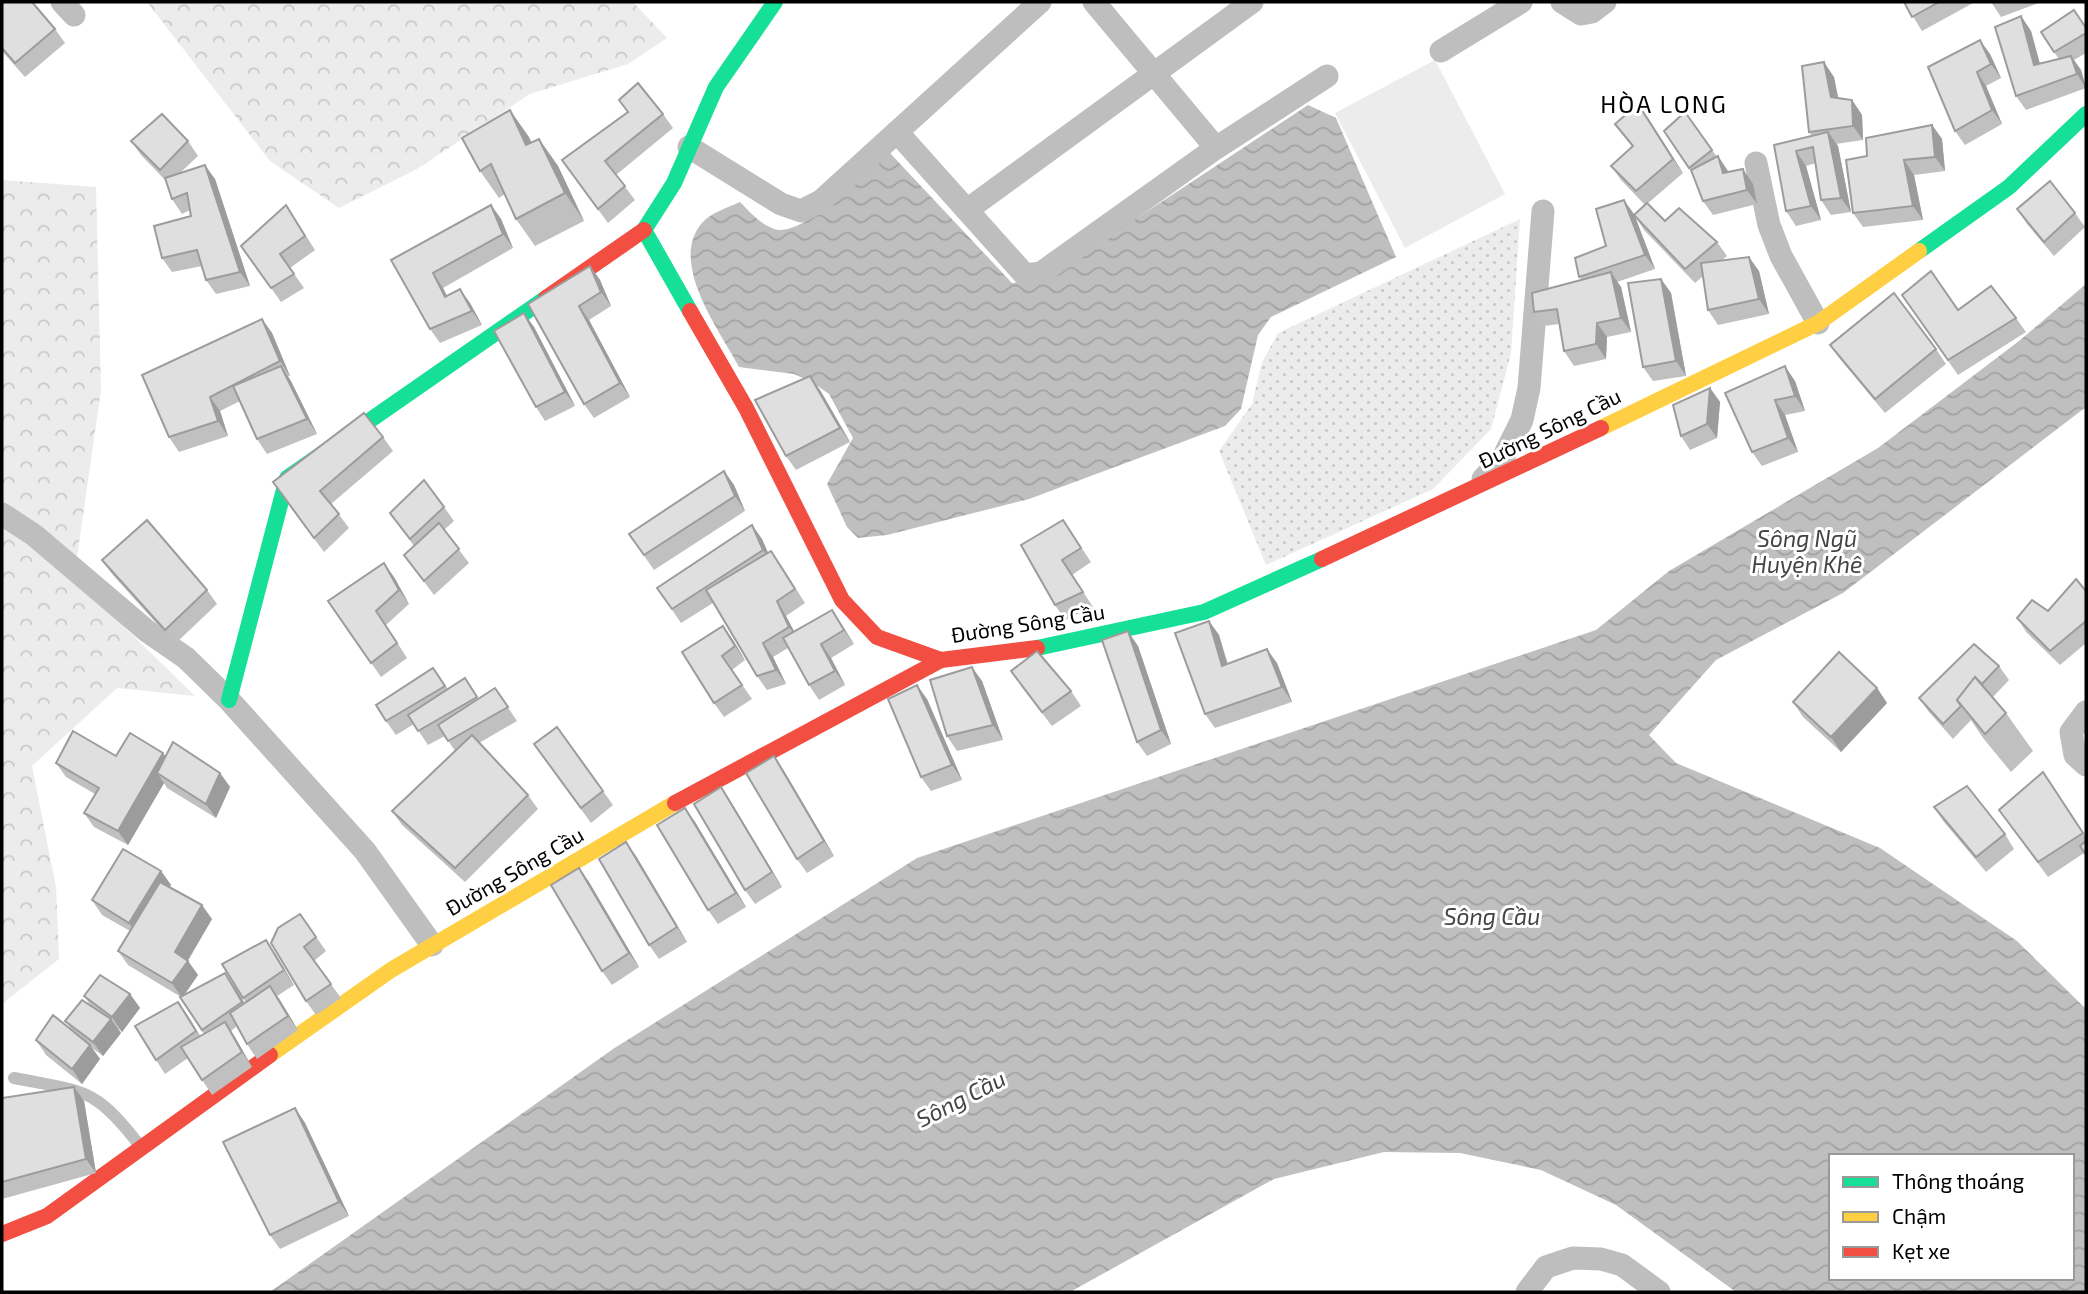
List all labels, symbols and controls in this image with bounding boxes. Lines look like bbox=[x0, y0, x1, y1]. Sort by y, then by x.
district label: HÒA LONG bbox=[1600, 89, 1728, 118]
street label: Đường Sông Cầu bbox=[1474, 382, 1625, 473]
water label: Sông Ngũ Huyện Khê bbox=[1752, 524, 1862, 578]
street label: Đường Sông Cầu bbox=[949, 598, 1106, 647]
street label: Đường Sông Cầu bbox=[441, 821, 588, 920]
water label: Sông Cầu bbox=[1444, 902, 1540, 930]
water label: Sông Cầu bbox=[911, 1064, 1010, 1133]
legend bbox=[1829, 1154, 2074, 1280]
text: Thông thoáng bbox=[1892, 1168, 2024, 1193]
text: Chậm bbox=[1892, 1203, 1946, 1228]
text: Kẹt xe bbox=[1892, 1238, 1950, 1263]

